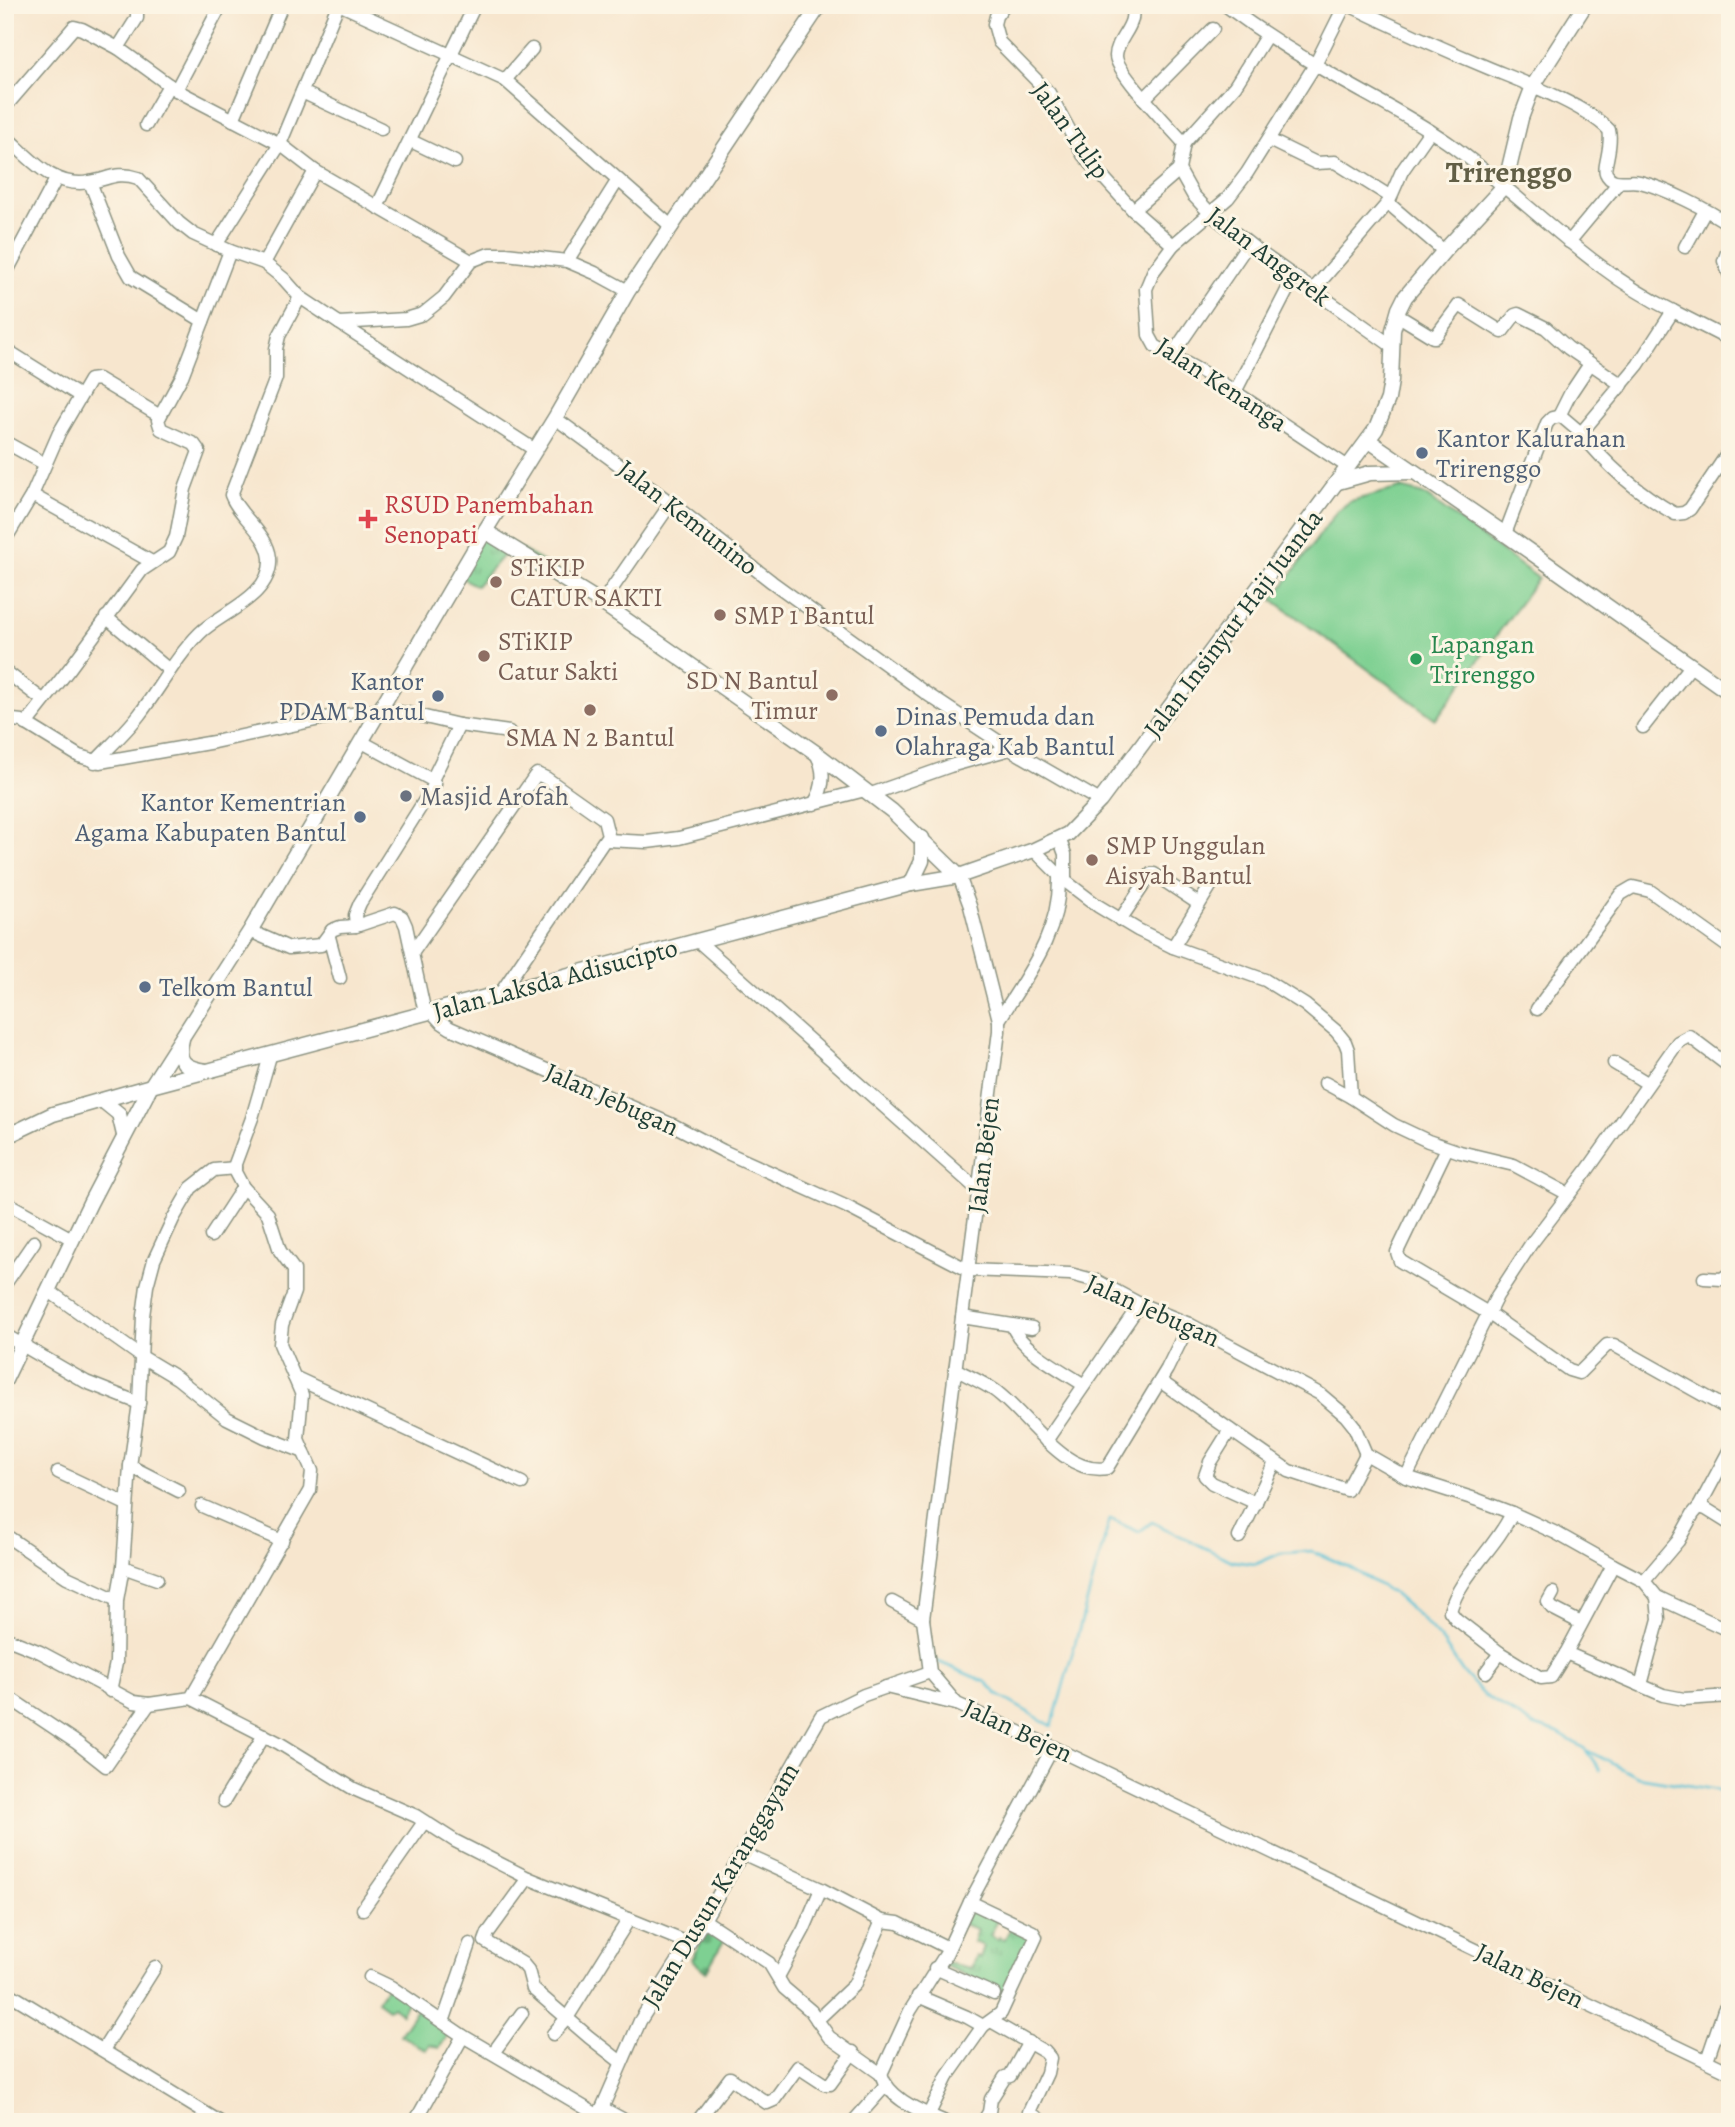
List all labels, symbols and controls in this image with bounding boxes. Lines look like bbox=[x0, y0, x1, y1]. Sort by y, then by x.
street label: Jalan Tulip bbox=[1023, 74, 1118, 186]
district label: Trirenggo bbox=[1446, 152, 1572, 192]
street label: Jalan Anggrek bbox=[1199, 198, 1338, 315]
street label: Jalan Kenanga bbox=[1149, 329, 1294, 440]
place label: Kantor Kalurahan Trirenggo bbox=[1436, 421, 1626, 486]
marker: Kantor Kalurahan Trirenggo bbox=[1414, 445, 1430, 461]
street label: Jalan Kemunino bbox=[610, 451, 765, 583]
place label: RSUD Panembahan Senopati bbox=[384, 487, 594, 552]
street label: Jalan Insinyur Haji Juanda bbox=[1136, 502, 1331, 745]
marker: RSUD Panembahan Senopati bbox=[358, 509, 378, 529]
place label: STiKIP CATUR SAKTI bbox=[510, 550, 663, 615]
marker: STiKIP CATUR SAKTI bbox=[488, 574, 504, 590]
place label: SMP 1 Bantul bbox=[734, 598, 874, 633]
marker: SMP 1 Bantul bbox=[712, 607, 728, 623]
place label: STiKIP Catur Sakti bbox=[498, 624, 618, 689]
place label: Lapangan Trirenggo bbox=[1430, 627, 1535, 692]
marker: STiKIP Catur Sakti bbox=[476, 648, 492, 664]
marker: Lapangan Trirenggo bbox=[1408, 651, 1424, 667]
place label: SD N Bantul Timur bbox=[686, 663, 818, 728]
place label: Kantor PDAM Bantul bbox=[278, 664, 424, 729]
marker: SD N Bantul Timur bbox=[824, 687, 840, 703]
marker: Kantor PDAM Bantul bbox=[430, 688, 446, 704]
place label: Dinas Pemuda dan Olahraga Kab Bantul bbox=[895, 699, 1115, 764]
marker: SMA N 2 Bantul bbox=[582, 702, 598, 718]
place label: SMA N 2 Bantul bbox=[506, 720, 674, 755]
marker: Dinas Pemuda dan Olahraga Kab Bantul bbox=[873, 723, 889, 739]
place label: Masjid Arofah bbox=[420, 779, 569, 814]
place label: Kantor Kementrian Agama Kabupaten Bantul bbox=[74, 785, 346, 850]
marker: Masjid Arofah bbox=[398, 788, 414, 804]
marker: Kantor Kementrian Agama Kabupaten Bantul bbox=[352, 809, 368, 825]
place label: SMP Unggulan Aisyah Bantul bbox=[1105, 828, 1266, 893]
marker: SMP Unggulan Aisyah Bantul bbox=[1084, 852, 1100, 868]
street label: Jalan Laksda Adisucipto bbox=[429, 930, 681, 1029]
place label: Telkom Bantul bbox=[159, 970, 313, 1005]
marker: Telkom Bantul bbox=[137, 979, 153, 995]
street label: Jalan Jebugan bbox=[539, 1054, 684, 1145]
street label: Jalan Bejen bbox=[959, 1095, 1008, 1215]
street label: Jalan Jebugan bbox=[1080, 1265, 1225, 1356]
street label: Jalan Bejen bbox=[957, 1690, 1078, 1771]
street label: Jalan Dusun Karanggayam bbox=[633, 1756, 808, 2014]
street label: Jalan Bejen bbox=[1470, 1934, 1590, 2017]

